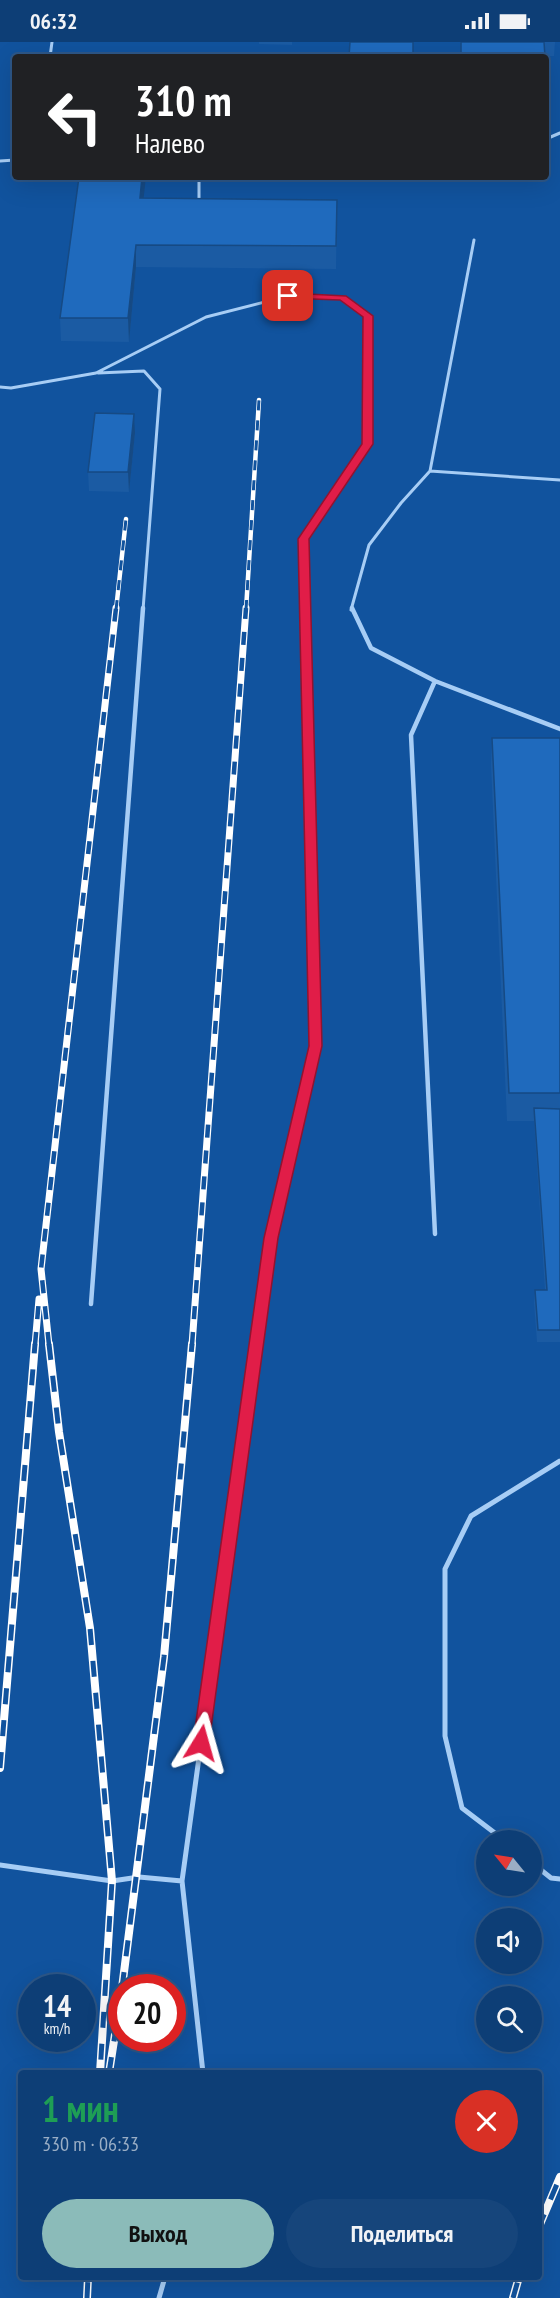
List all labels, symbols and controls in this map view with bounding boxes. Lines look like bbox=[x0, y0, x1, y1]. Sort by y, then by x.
text: 06:32 bbox=[30, 7, 78, 35]
text: 310 m bbox=[135, 73, 232, 128]
icon: left bbox=[36, 78, 114, 156]
text: Налево bbox=[135, 126, 205, 160]
pin bbox=[262, 270, 313, 321]
icon: arrive bbox=[271, 279, 304, 312]
position arrow bbox=[169, 1711, 233, 1775]
north arrow bbox=[476, 1830, 542, 1896]
map controls bbox=[476, 1830, 542, 2052]
button: sound bbox=[476, 1908, 542, 1974]
speed limit sign: 20 bbox=[108, 1974, 186, 2052]
text: 14 bbox=[43, 1986, 71, 2025]
button: search bbox=[476, 1986, 542, 2052]
text: km/h bbox=[44, 2019, 70, 2038]
text: 1 мин bbox=[42, 2085, 119, 2132]
button: close bbox=[455, 2090, 518, 2153]
text: 330 m · 06:33 bbox=[42, 2131, 139, 2157]
button: Выход bbox=[42, 2199, 274, 2268]
button: Поделиться bbox=[286, 2199, 518, 2268]

